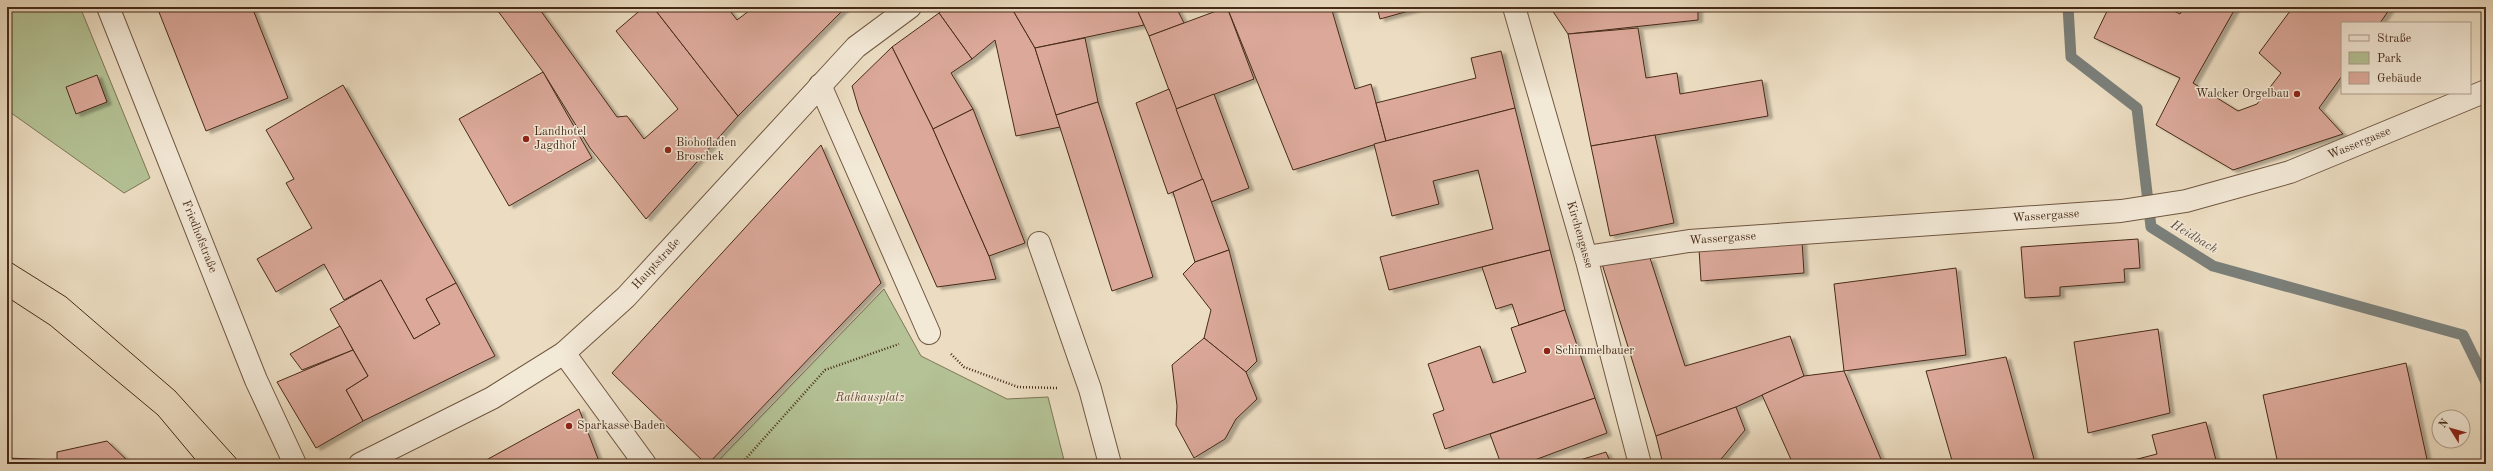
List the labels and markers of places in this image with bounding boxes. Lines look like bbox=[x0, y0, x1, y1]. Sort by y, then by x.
place label: Walcker Orgelbau bbox=[2196, 88, 2290, 100]
marker: Walcker Orgelbau bbox=[2292, 89, 2302, 99]
place label: Landhotel Jagdhof bbox=[534, 126, 586, 152]
marker: Landhotel Jagdhof bbox=[521, 134, 531, 144]
place label: Biohofladen Broschek bbox=[676, 137, 737, 163]
marker: Biohofladen Broschek bbox=[663, 145, 673, 155]
place label: Schimmelbauer bbox=[1555, 345, 1634, 357]
marker: Schimmelbauer bbox=[1542, 346, 1552, 356]
place label: Sparkasse Baden bbox=[577, 420, 666, 432]
marker: Sparkasse Baden bbox=[564, 421, 574, 431]

